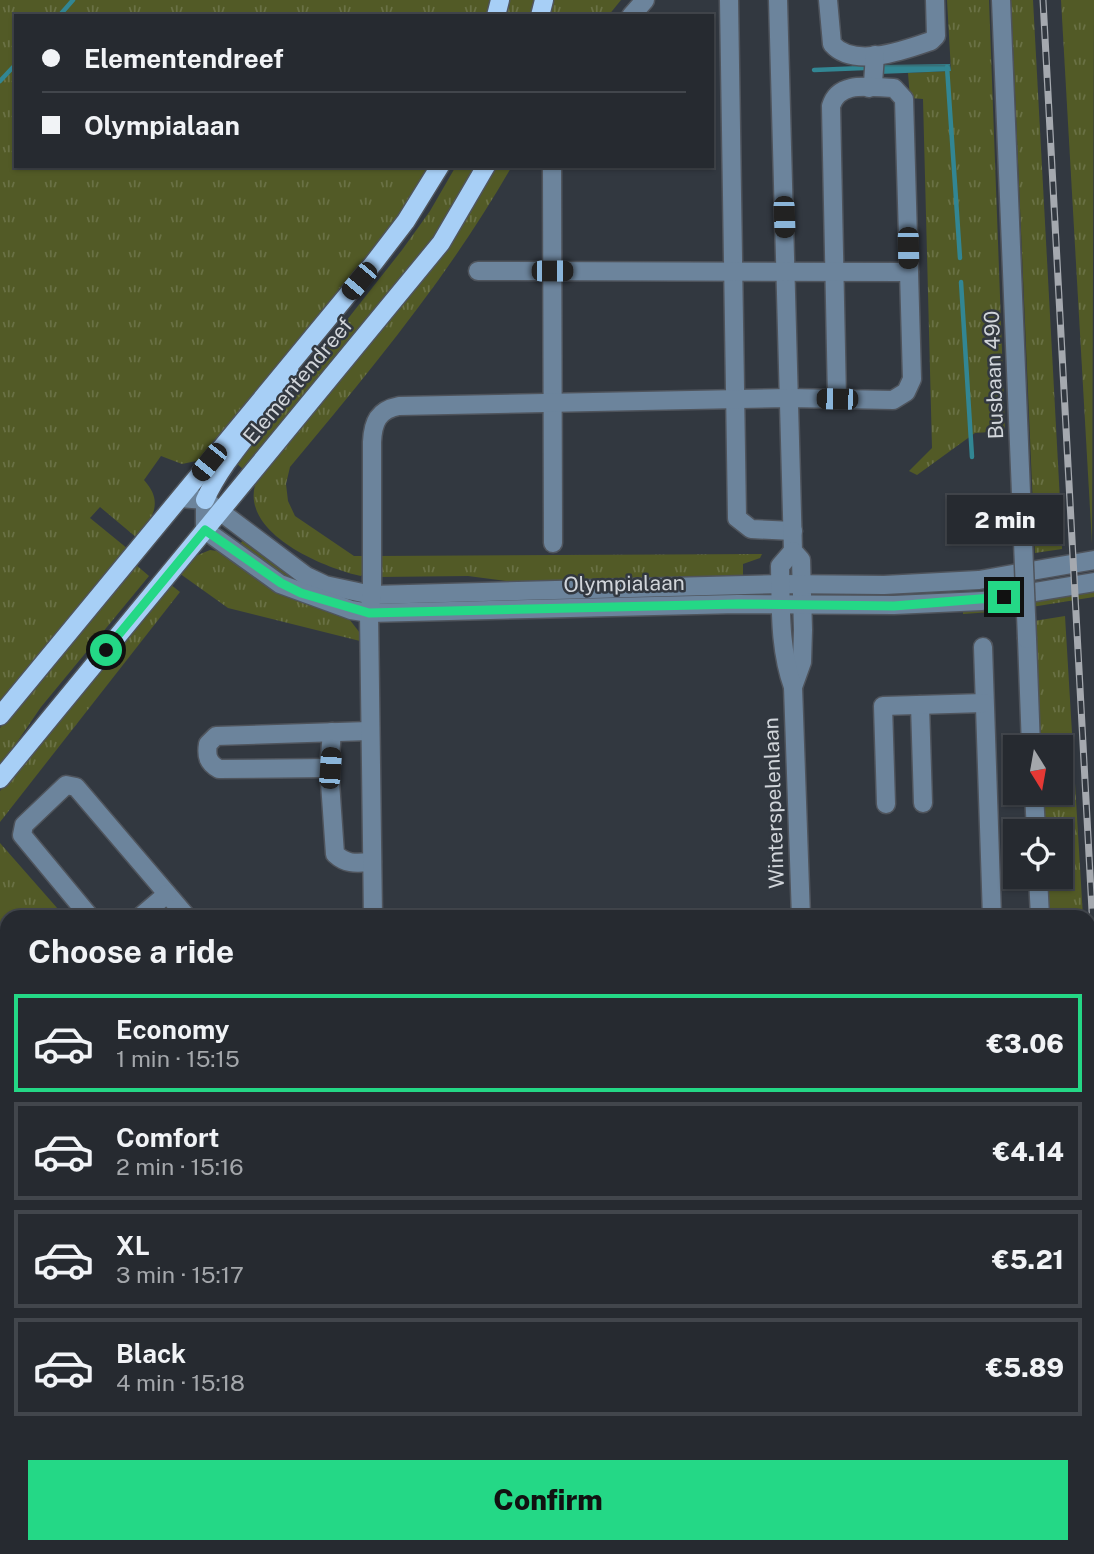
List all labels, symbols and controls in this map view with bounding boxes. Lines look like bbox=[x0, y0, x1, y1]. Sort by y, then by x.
text: Elementendreef bbox=[84, 43, 284, 74]
text: Olympialaan bbox=[84, 110, 240, 141]
car bbox=[773, 196, 796, 238]
car bbox=[898, 227, 919, 269]
car bbox=[338, 258, 381, 304]
car bbox=[532, 261, 574, 282]
street label: Busbaan 490 bbox=[979, 310, 1008, 440]
street label: Elementendreef bbox=[238, 313, 357, 449]
car bbox=[816, 388, 859, 410]
car bbox=[188, 439, 231, 485]
callout: 2 min bbox=[946, 496, 1062, 544]
text: 2 min bbox=[974, 506, 1036, 533]
street label: Olympialaan bbox=[563, 570, 685, 597]
route end bbox=[988, 581, 1020, 613]
route start bbox=[90, 634, 122, 666]
street label: Winterspelenlaan bbox=[758, 717, 789, 889]
north arrow bbox=[1003, 735, 1073, 805]
map controls bbox=[1003, 735, 1073, 889]
car bbox=[319, 746, 342, 790]
button: locate bbox=[1003, 819, 1073, 889]
text: Choose a ride bbox=[28, 933, 234, 970]
icon: car bbox=[32, 1012, 95, 1075]
text: Economy bbox=[116, 1014, 229, 1045]
text: €3.06 bbox=[986, 1028, 1064, 1059]
text: 1 min · 15:15 bbox=[116, 1045, 240, 1072]
icon: car bbox=[32, 1120, 95, 1183]
text: Comfort bbox=[116, 1122, 219, 1153]
text: €4.14 bbox=[993, 1136, 1064, 1167]
text: 2 min · 15:16 bbox=[116, 1153, 244, 1180]
icon: car bbox=[32, 1228, 95, 1291]
text: XL bbox=[116, 1230, 150, 1261]
text: €5.21 bbox=[992, 1244, 1064, 1275]
text: 3 min · 15:17 bbox=[116, 1261, 244, 1288]
icon: car bbox=[32, 1336, 95, 1399]
text: Black bbox=[116, 1338, 186, 1369]
text: €5.89 bbox=[986, 1352, 1064, 1383]
text: 4 min · 15:18 bbox=[116, 1369, 245, 1396]
button: Confirm bbox=[28, 1460, 1068, 1540]

